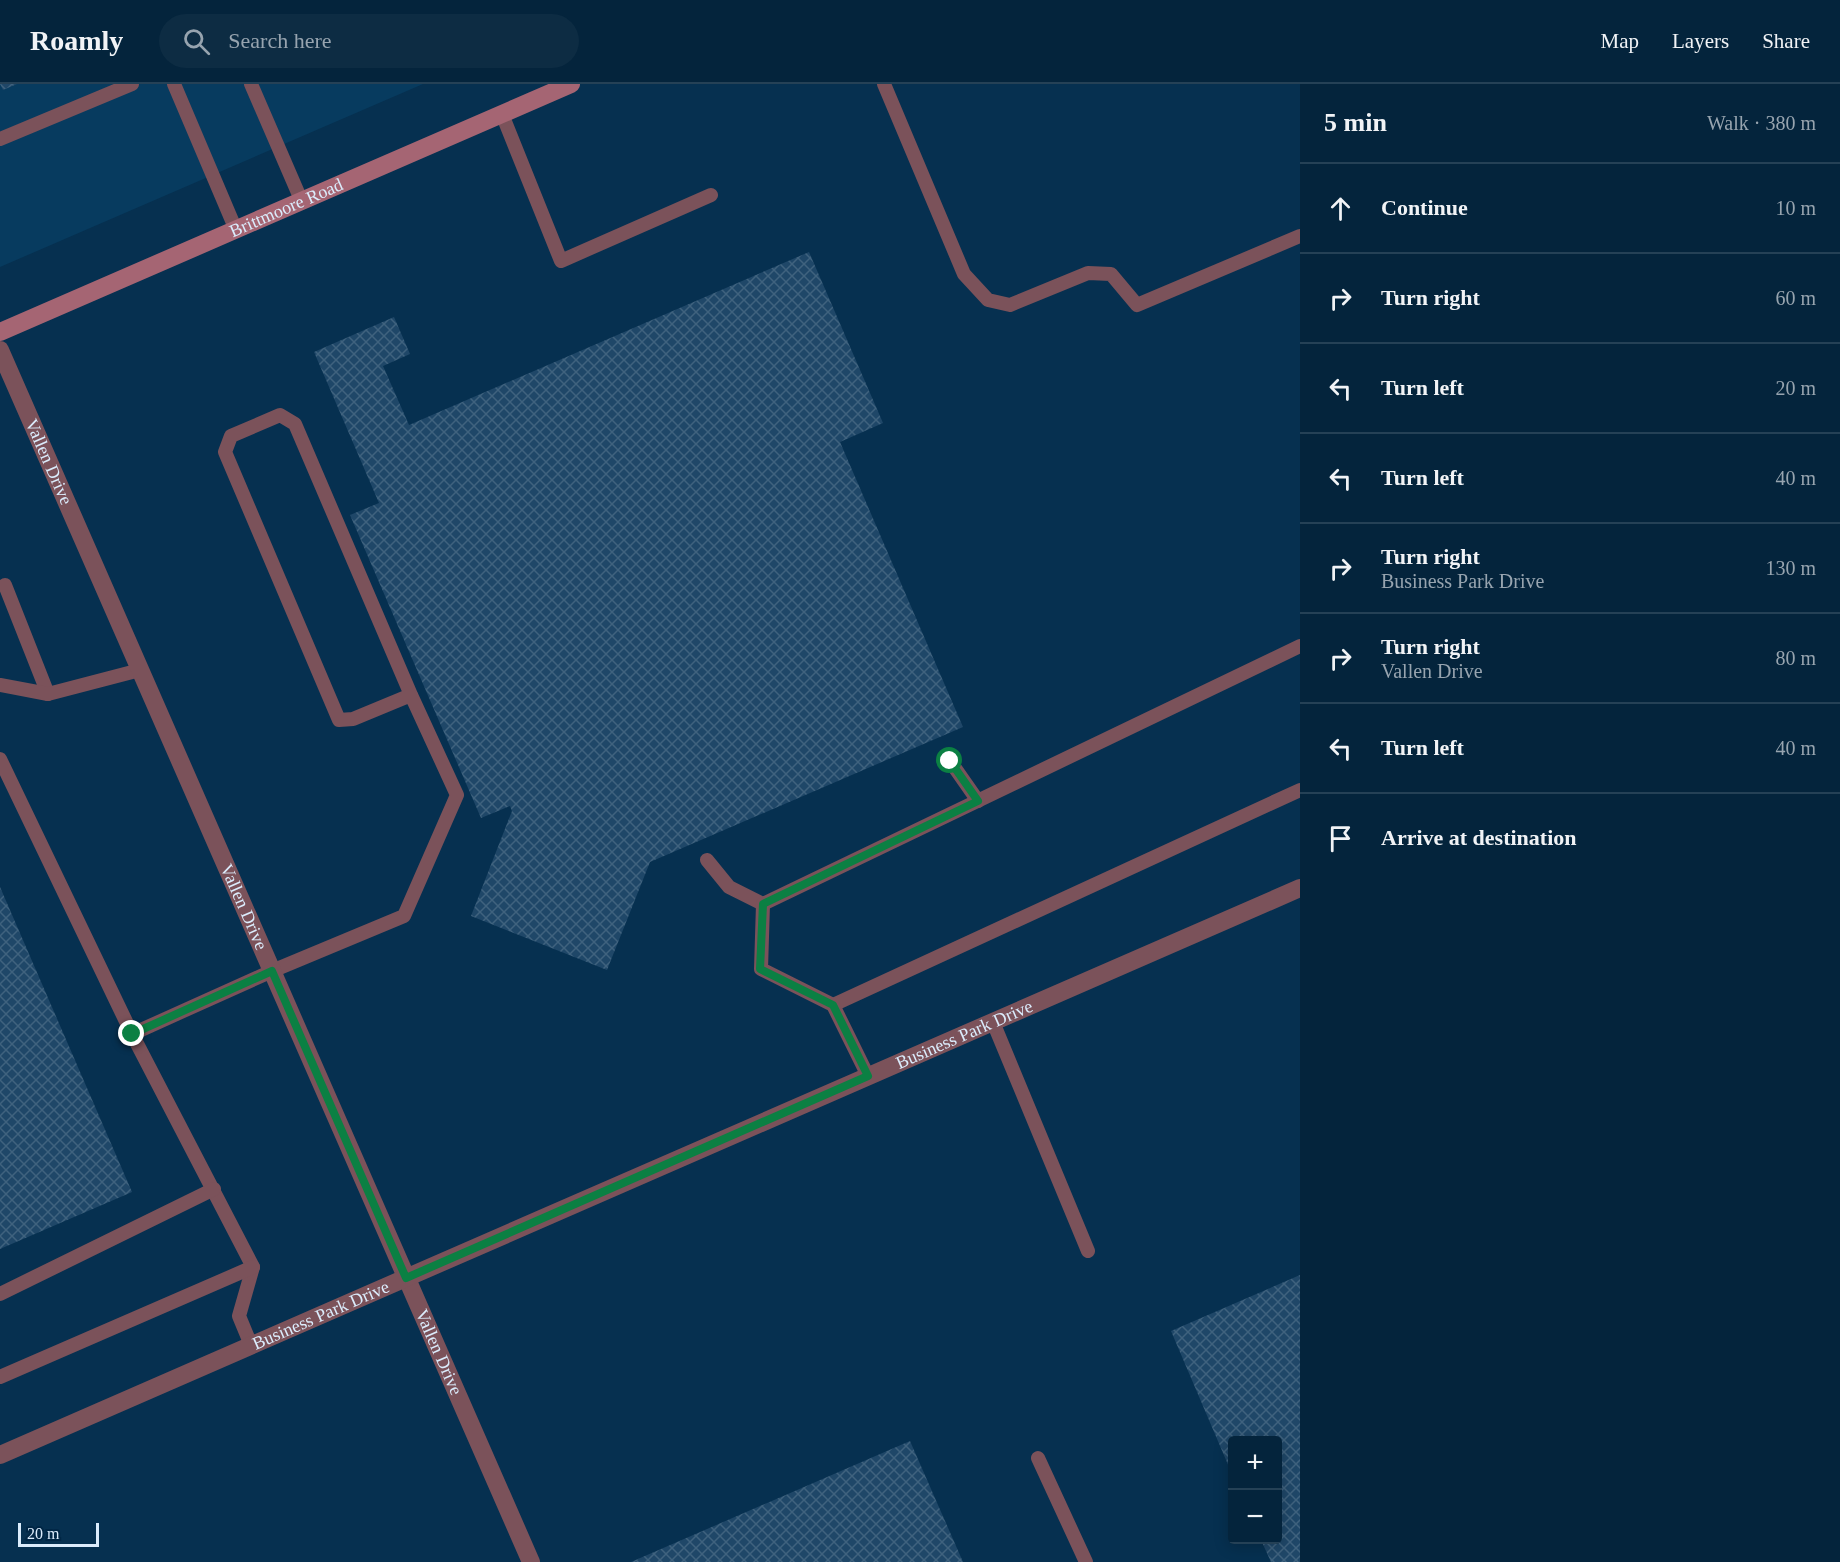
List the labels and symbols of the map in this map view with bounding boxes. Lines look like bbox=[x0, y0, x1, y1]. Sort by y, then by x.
street label: Brittmoore Road bbox=[226, 174, 346, 241]
street label: Vallen Drive bbox=[21, 416, 76, 508]
route start bbox=[936, 747, 962, 773]
street label: Vallen Drive bbox=[216, 861, 272, 953]
street label: Business Park Drive bbox=[893, 996, 1036, 1073]
route end bbox=[118, 1020, 144, 1046]
street label: Business Park Drive bbox=[249, 1277, 392, 1354]
street label: Vallen Drive bbox=[411, 1306, 467, 1398]
scale bar bbox=[18, 1520, 99, 1548]

